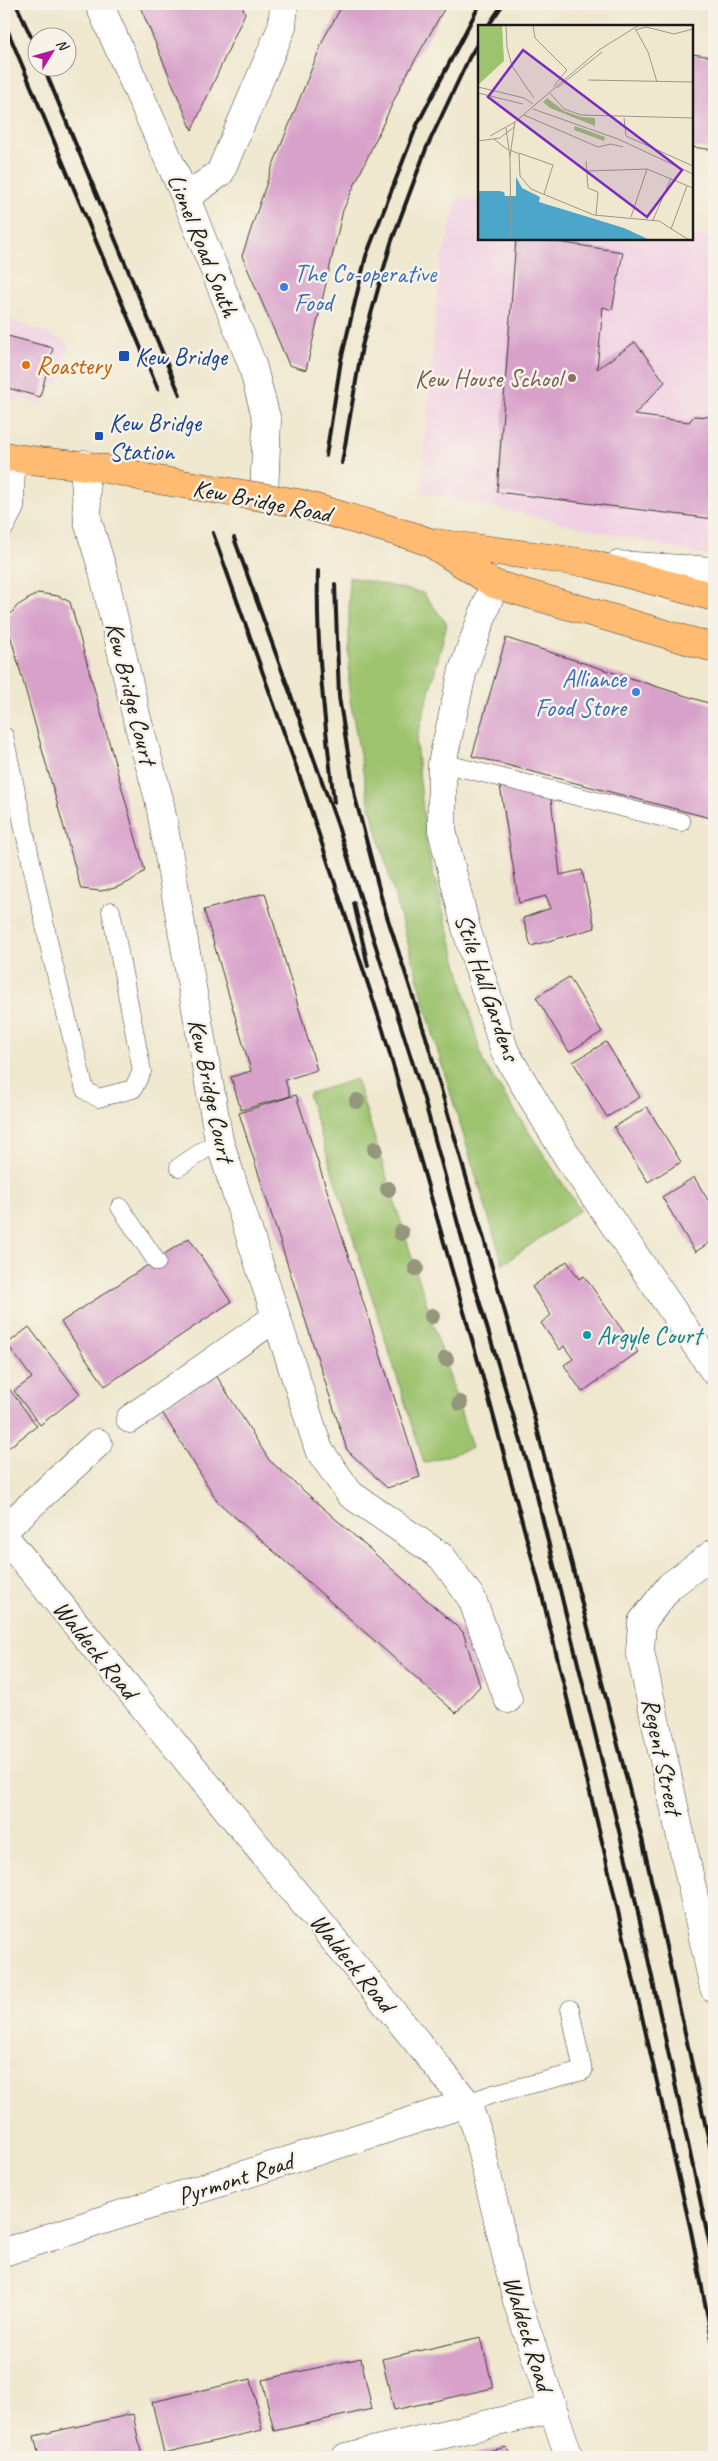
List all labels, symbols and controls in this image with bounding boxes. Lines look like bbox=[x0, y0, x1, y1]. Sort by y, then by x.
inset map bbox=[478, 25, 693, 240]
north arrow bbox=[28, 28, 78, 78]
text: N bbox=[53, 36, 73, 55]
street label: Lionel Road South bbox=[160, 169, 247, 323]
place label: The Co-operative Food bbox=[294, 258, 438, 319]
marker: The Co-operative Food bbox=[278, 281, 290, 293]
place label: Kew Bridge bbox=[135, 341, 229, 373]
marker: Kew Bridge bbox=[117, 349, 131, 363]
place label: Roastery bbox=[36, 350, 113, 382]
marker: Roastery bbox=[20, 359, 32, 371]
place label: Kew House School bbox=[415, 363, 567, 395]
marker: Kew House School bbox=[566, 372, 578, 384]
place label: Kew Bridge Station bbox=[109, 407, 203, 468]
marker: Kew Bridge Station bbox=[93, 430, 105, 442]
street label: Kew Bridge Road bbox=[190, 472, 338, 531]
street label: Kew Bridge Court bbox=[98, 619, 165, 771]
place label: Alliance Food Store bbox=[535, 663, 628, 724]
marker: Alliance Food Store bbox=[630, 686, 642, 698]
street label: Stile Hall Gardens bbox=[447, 910, 528, 1067]
street label: Kew Bridge Court bbox=[180, 1016, 243, 1168]
place label: Argyle Court bbox=[597, 1320, 705, 1352]
marker: Argyle Court bbox=[581, 1329, 593, 1341]
street label: Waldeck Road bbox=[46, 1594, 148, 1709]
street label: Regent Street bbox=[634, 1695, 691, 1821]
street label: Waldeck Road bbox=[303, 1907, 405, 2022]
street label: Pyrmont Road bbox=[173, 2144, 300, 2213]
street label: Waldeck Road bbox=[495, 2272, 562, 2399]

